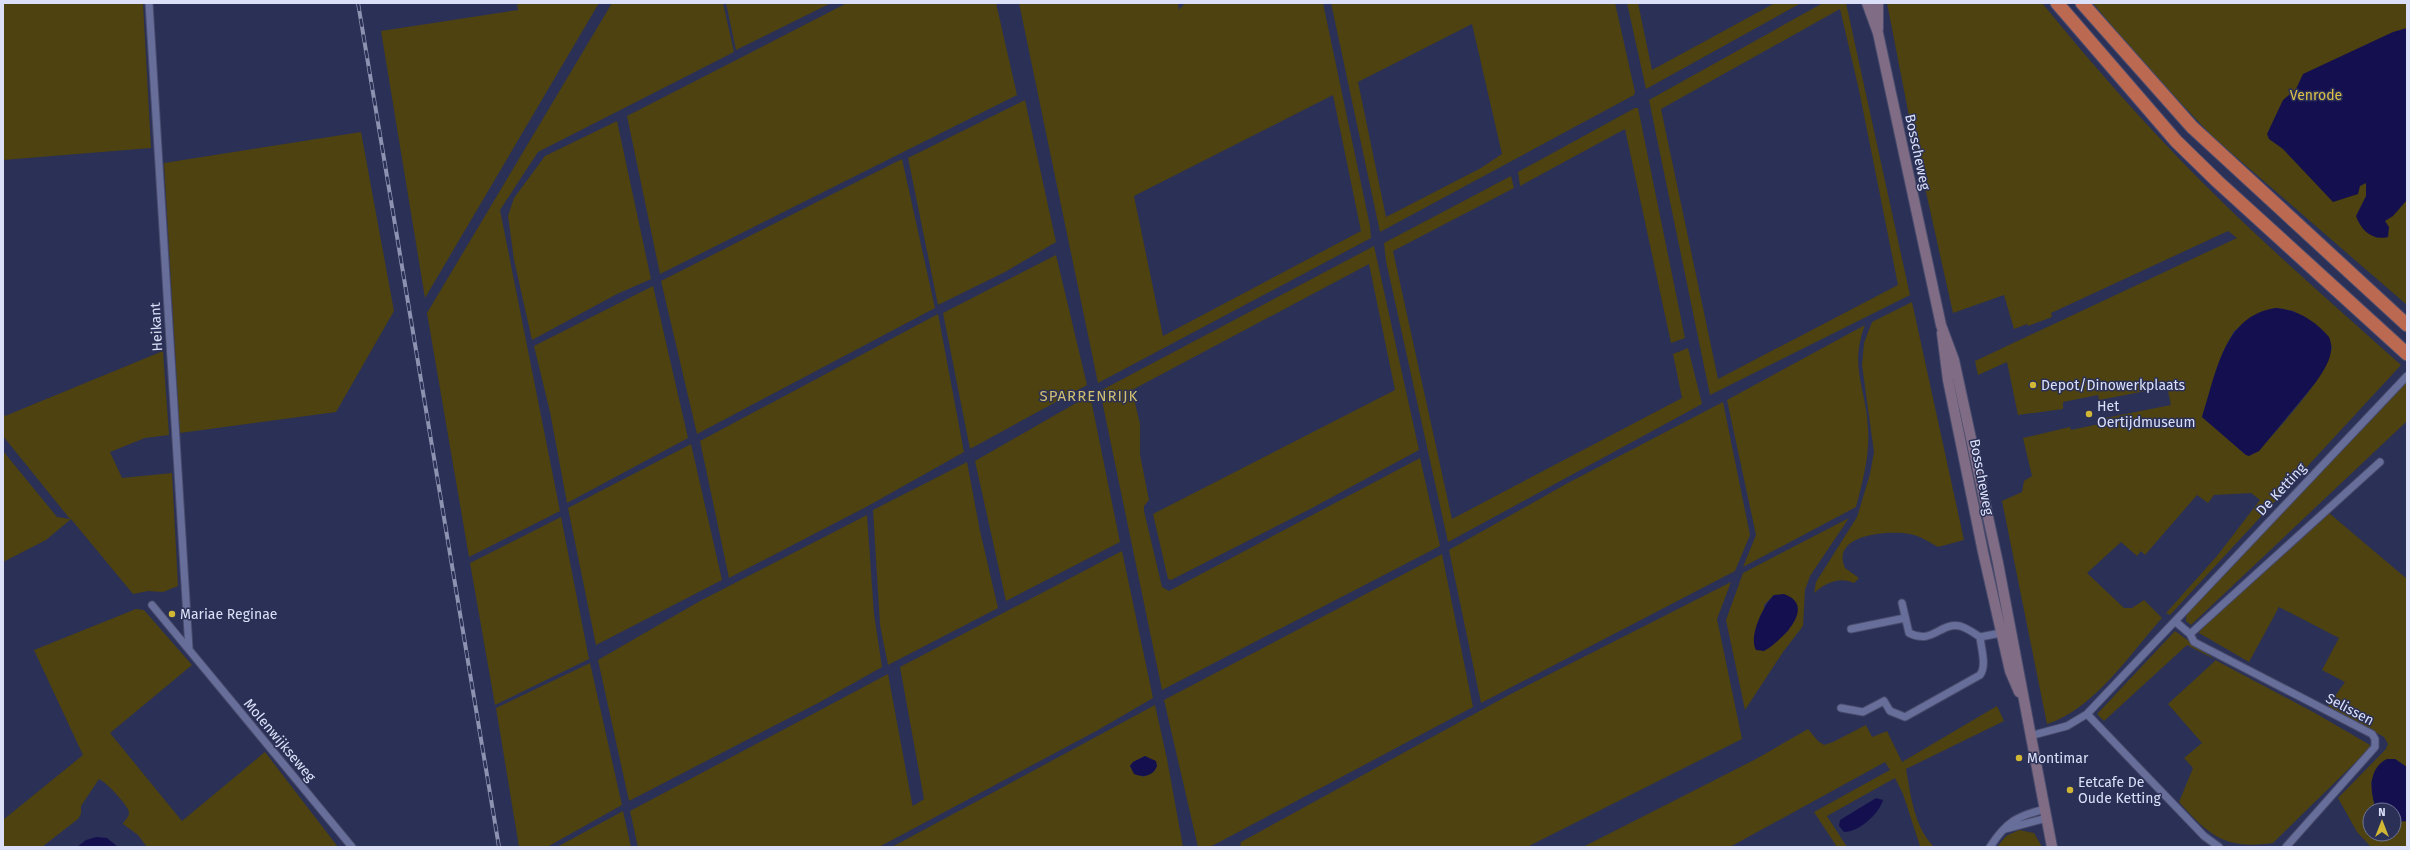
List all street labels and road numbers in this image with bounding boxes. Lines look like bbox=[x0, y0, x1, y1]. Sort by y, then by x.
street label: Bosscheweg bbox=[1901, 113, 1934, 192]
street label: Heikant bbox=[147, 301, 166, 352]
street label: Bosscheweg bbox=[1966, 438, 1997, 517]
street label: De Ketting bbox=[2253, 459, 2310, 519]
street label: Selissen bbox=[2323, 690, 2377, 729]
street label: Molenwijkseweg bbox=[240, 695, 320, 786]

